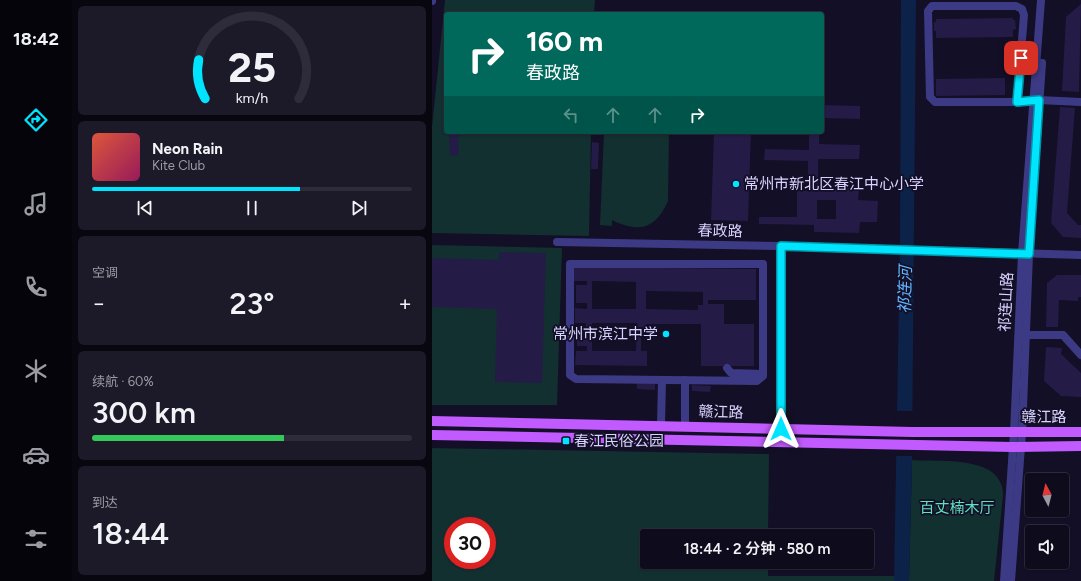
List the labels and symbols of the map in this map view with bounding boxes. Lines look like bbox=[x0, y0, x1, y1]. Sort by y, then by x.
pin bbox=[1004, 41, 1038, 75]
place label: 常州市新北区春江中心小学 bbox=[744, 175, 924, 193]
marker: 常州市新北区春江中心小学 bbox=[731, 179, 741, 189]
street label: 春政路 bbox=[697, 222, 743, 240]
water label: 祁连河 bbox=[895, 263, 915, 314]
street label: 祁连山路 bbox=[995, 272, 1017, 332]
place label: 常州市滨江中学 bbox=[553, 325, 658, 343]
marker: 常州市滨江中学 bbox=[661, 329, 671, 339]
street label: 赣江路 bbox=[698, 402, 744, 422]
position arrow bbox=[760, 408, 802, 450]
street label: 赣江路 bbox=[1021, 408, 1067, 426]
place label: 春江民俗公园 bbox=[574, 432, 664, 450]
marker: 春江民俗公园 bbox=[561, 436, 571, 446]
north arrow bbox=[1025, 473, 1069, 517]
park label: 百丈楠木厅 bbox=[919, 499, 995, 517]
speed limit sign: 30 bbox=[444, 517, 496, 569]

